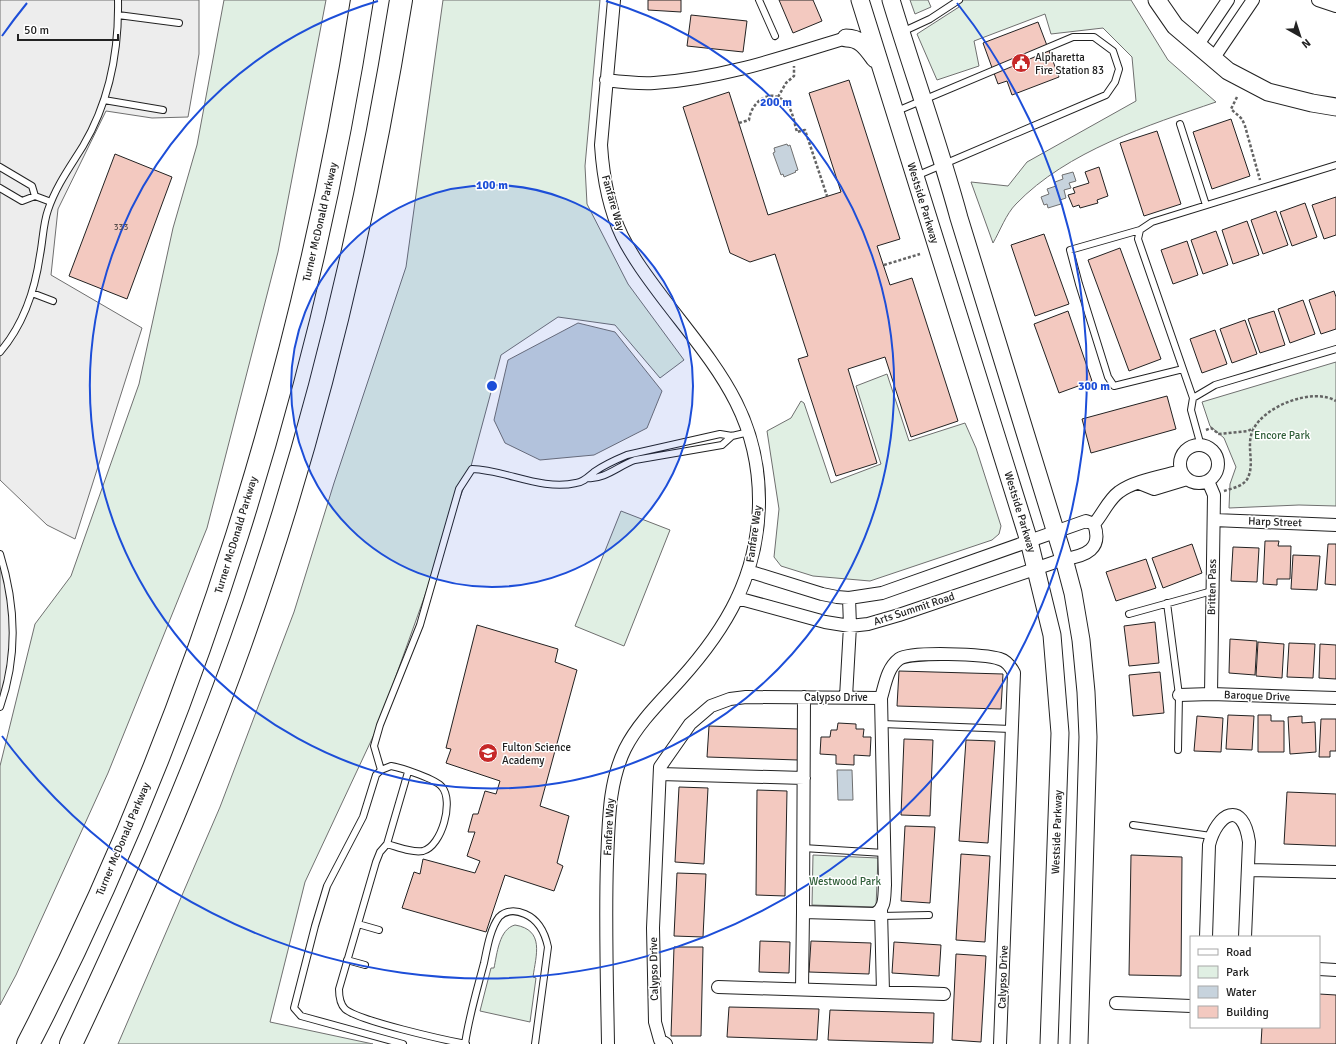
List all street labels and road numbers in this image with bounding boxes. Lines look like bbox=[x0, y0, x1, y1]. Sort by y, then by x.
street label: Turner McDonald Parkway bbox=[300, 160, 340, 283]
street label: Westside Parkway bbox=[904, 161, 942, 246]
street label: Fanfare Way bbox=[599, 174, 627, 233]
street label: Westside Parkway bbox=[1001, 470, 1039, 555]
street label: Turner McDonald Parkway bbox=[212, 474, 260, 595]
street label: Fanfare Way bbox=[744, 504, 765, 563]
street label: Harp Street bbox=[1248, 515, 1302, 529]
street label: Britten Pass bbox=[1205, 559, 1219, 615]
street label: Arts Summit Road bbox=[872, 590, 956, 628]
street label: Baroque Drive bbox=[1224, 688, 1290, 704]
street label: Calypso Drive bbox=[804, 691, 868, 704]
street label: Turner McDonald Parkway bbox=[93, 780, 153, 898]
street label: Westside Parkway bbox=[1049, 789, 1065, 874]
street label: Fanfare Way bbox=[601, 797, 617, 856]
street label: Calypso Drive bbox=[647, 937, 661, 1001]
street label: Calypso Drive bbox=[995, 945, 1011, 1009]

